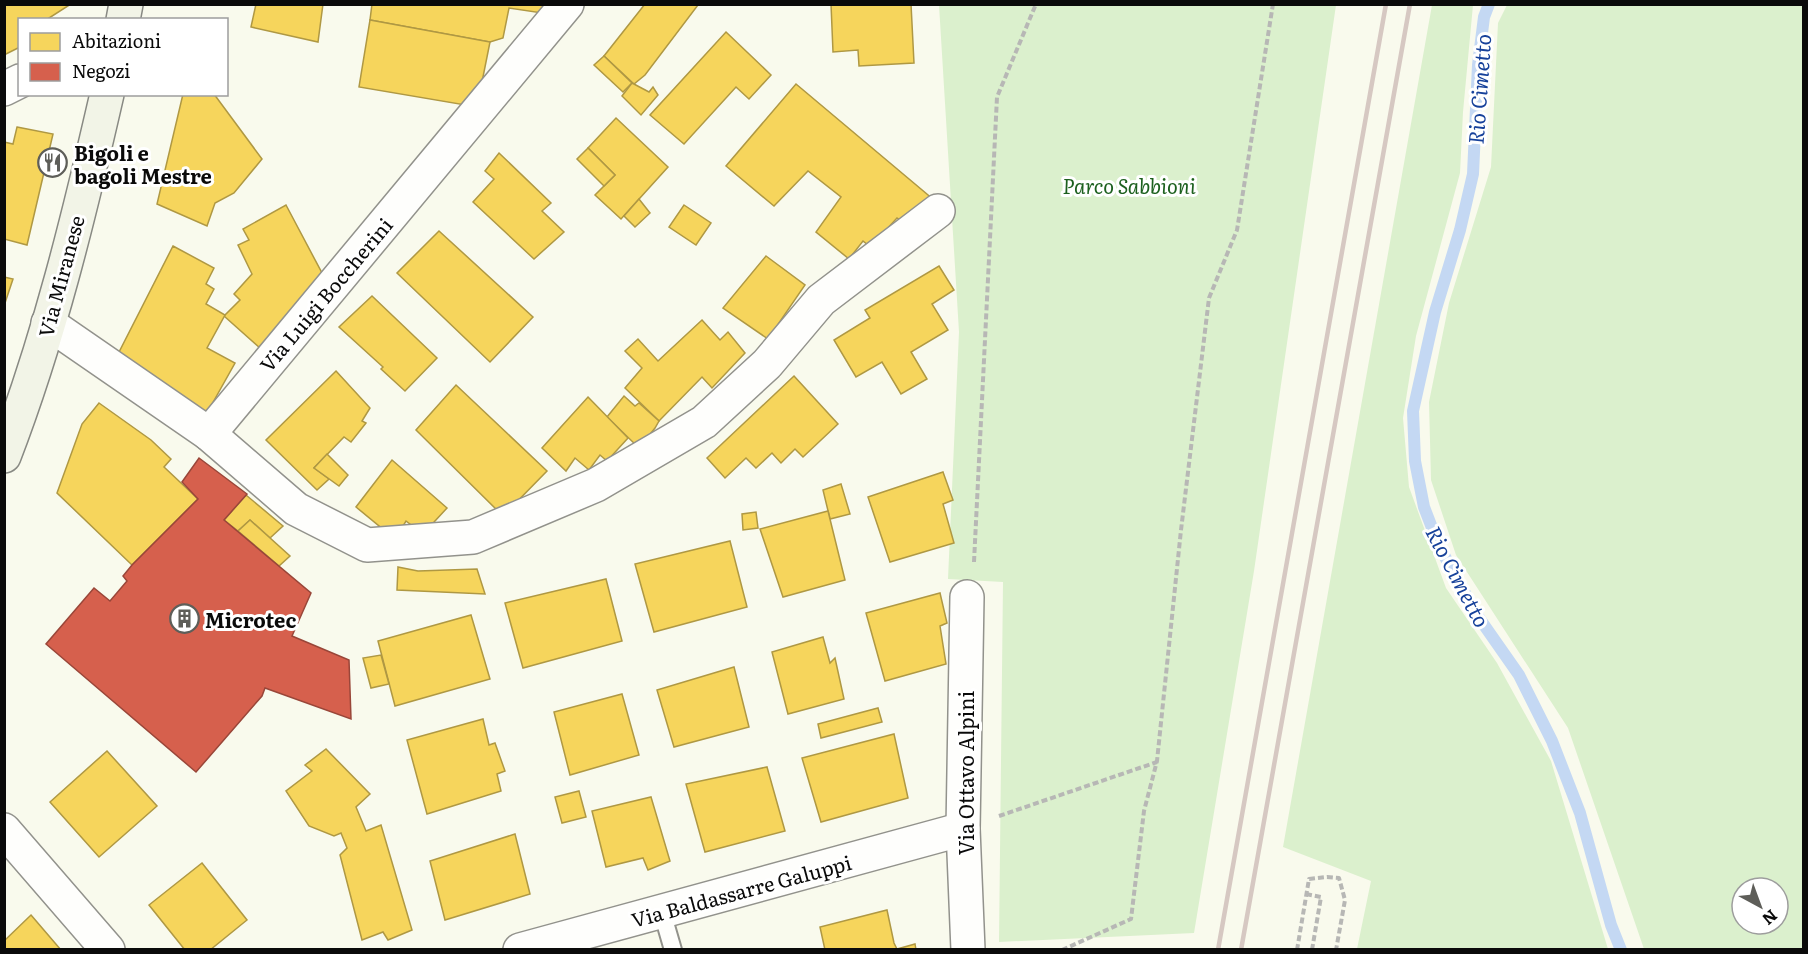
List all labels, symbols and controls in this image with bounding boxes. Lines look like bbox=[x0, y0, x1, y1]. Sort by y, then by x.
legend bbox=[18, 18, 228, 96]
text: Abitazioni bbox=[72, 27, 161, 54]
water label: Rio Cimetto bbox=[1459, 33, 1497, 145]
text: Negozi bbox=[72, 57, 130, 84]
place label: Bigoli e bagoli Mestre bbox=[74, 137, 212, 190]
restaurant icon: Bigoli e bagoli Mestre bbox=[37, 147, 69, 179]
park label: Parco Sabbioni bbox=[1062, 170, 1196, 200]
street label: Via Luigi Boccherini bbox=[251, 210, 399, 378]
street label: Via Miranese bbox=[29, 212, 91, 340]
water label: Rio Cimetto bbox=[1419, 520, 1499, 632]
building icon: Microtec bbox=[168, 603, 200, 635]
place label: Microtec bbox=[205, 604, 296, 634]
street label: Via Ottavo Alpini bbox=[950, 691, 980, 855]
street label: Via Baldassarre Galuppi bbox=[627, 846, 855, 934]
north arrow bbox=[1730, 876, 1790, 936]
text: N bbox=[1758, 905, 1783, 932]

